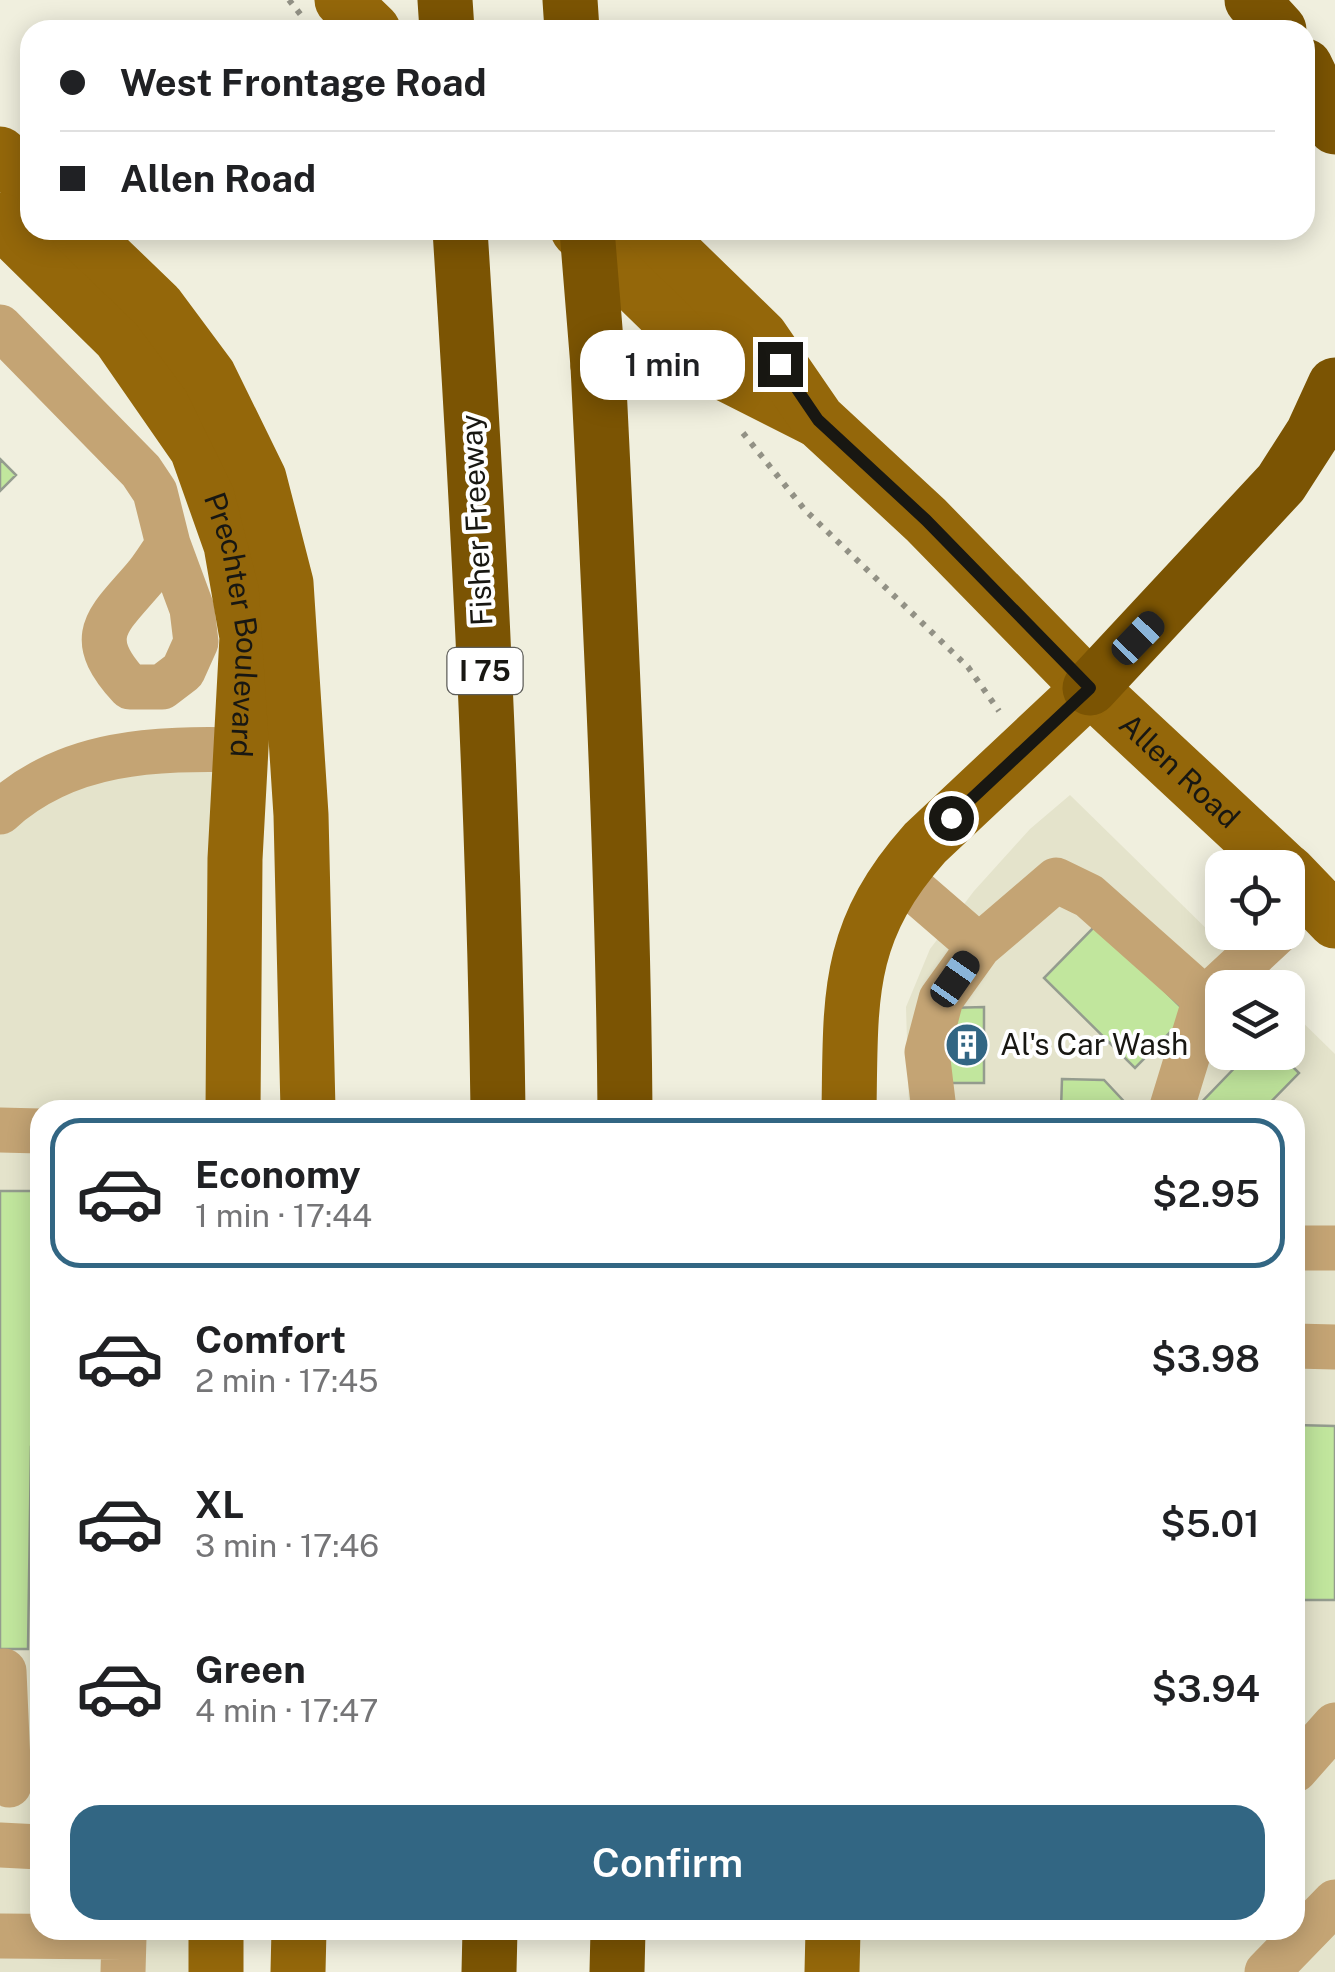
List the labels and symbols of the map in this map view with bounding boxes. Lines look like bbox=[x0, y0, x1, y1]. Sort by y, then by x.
callout: 1 min bbox=[580, 329, 745, 399]
route end bbox=[758, 342, 803, 387]
street label: Fisher Freeway bbox=[452, 413, 500, 627]
street label: Prechter Boulevard bbox=[197, 487, 266, 758]
car bbox=[1106, 606, 1170, 670]
road number: I 75 bbox=[448, 648, 522, 694]
street label: Allen Road bbox=[1112, 706, 1247, 835]
route start bbox=[929, 796, 974, 841]
car bbox=[926, 946, 984, 1012]
building icon: Al's Car Wash bbox=[944, 1022, 990, 1068]
place label: Al's Car Wash bbox=[1000, 1026, 1188, 1062]

